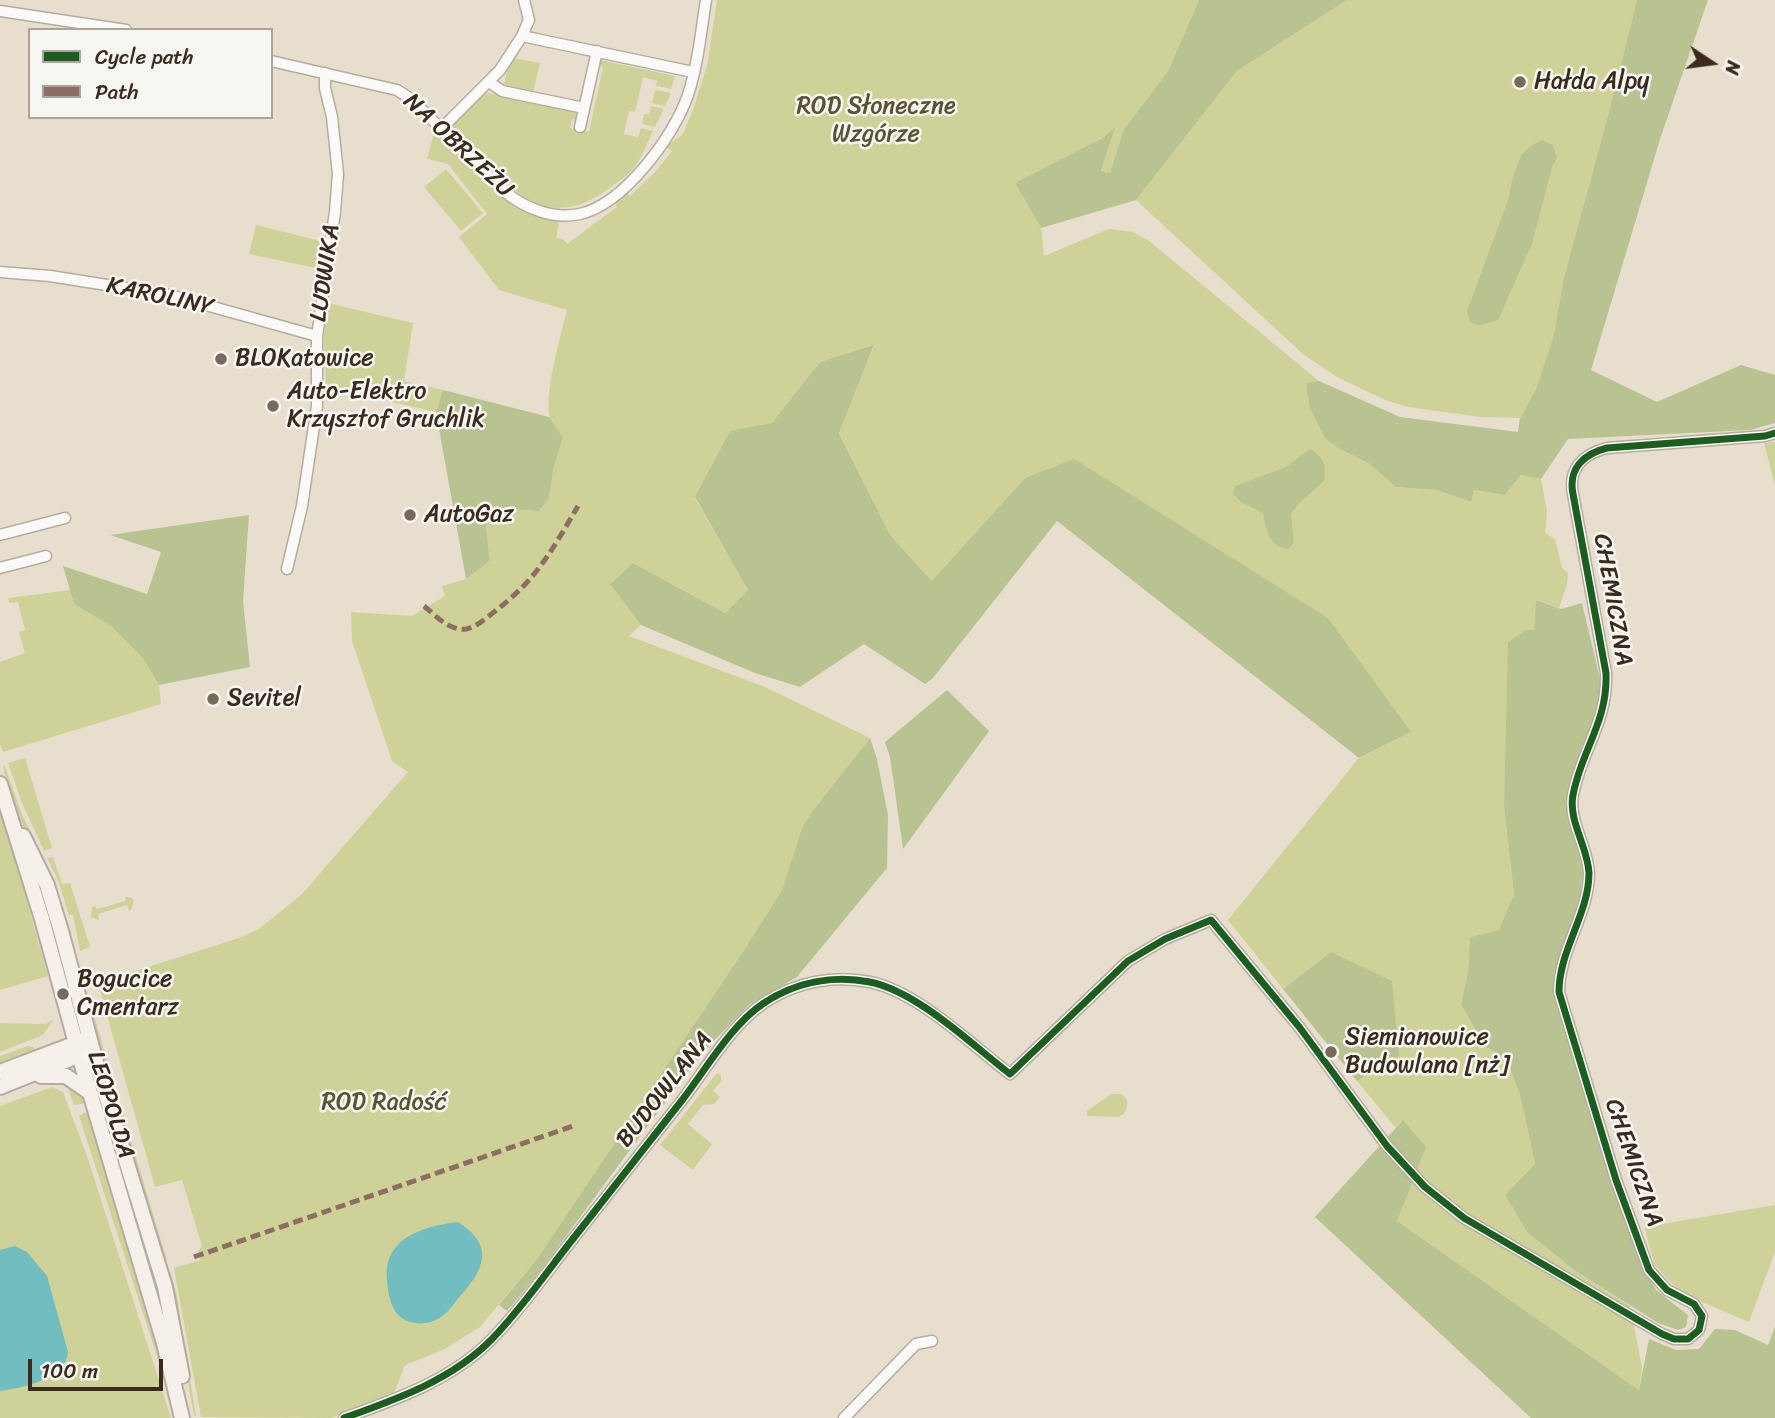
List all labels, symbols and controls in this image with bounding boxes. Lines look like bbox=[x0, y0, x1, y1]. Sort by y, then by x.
legend bbox=[28, 28, 273, 119]
north arrow bbox=[1677, 28, 1747, 98]
text: Cycle path bbox=[95, 38, 194, 76]
text: N bbox=[1715, 58, 1751, 78]
place label: Hałda Alpy bbox=[1534, 68, 1649, 96]
text: Path bbox=[95, 73, 138, 111]
marker: Hałda Alpy bbox=[1512, 74, 1528, 90]
street label: NA OBRZEŻU bbox=[397, 88, 519, 204]
park label: ROD Słoneczne Wzgórze bbox=[797, 93, 955, 149]
street label: LUDWIKA bbox=[305, 222, 347, 324]
street label: KAROLINY bbox=[104, 272, 216, 322]
place label: BLOKatowice bbox=[235, 345, 373, 373]
marker: BLOKatowice bbox=[213, 351, 229, 367]
place label: Auto-Elektro Krzysztof Gruchlik bbox=[287, 378, 485, 434]
marker: Auto-Elektro Krzysztof Gruchlik bbox=[265, 398, 281, 414]
place label: AutoGaz bbox=[424, 501, 514, 529]
marker: AutoGaz bbox=[402, 507, 418, 523]
street label: CHEMICZNA bbox=[1586, 532, 1638, 668]
place label: Sevitel bbox=[227, 685, 301, 713]
marker: Sevitel bbox=[205, 691, 221, 707]
place label: Bogucice Cmentarz bbox=[77, 966, 179, 1022]
marker: Bogucice Cmentarz bbox=[55, 986, 71, 1002]
place label: Siemianowice Budowlana [nż] bbox=[1345, 1024, 1510, 1080]
street label: BUDOWLANA bbox=[611, 1026, 719, 1154]
marker: Siemianowice Budowlana [nż] bbox=[1323, 1044, 1339, 1060]
street label: LEOPOLDA bbox=[80, 1048, 140, 1162]
park label: ROD Radość bbox=[321, 1089, 447, 1117]
street label: CHEMICZNA bbox=[1598, 1095, 1668, 1231]
scale bar bbox=[32, 1344, 166, 1388]
text: 100 m bbox=[41, 1352, 98, 1390]

